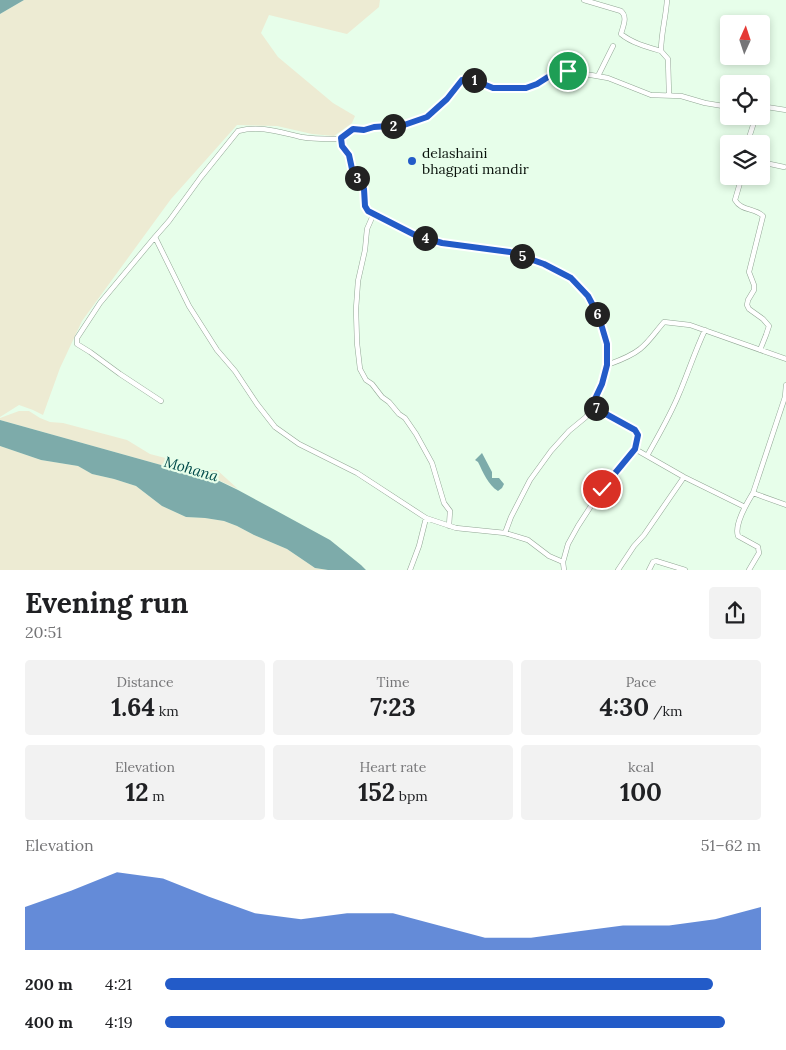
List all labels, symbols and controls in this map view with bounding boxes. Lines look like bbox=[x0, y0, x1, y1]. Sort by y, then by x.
north arrow bbox=[720, 15, 770, 65]
map controls bbox=[720, 15, 770, 185]
pin bbox=[547, 50, 589, 92]
icon: arrive bbox=[554, 57, 582, 85]
pin: 1 bbox=[462, 68, 486, 92]
text: 1 bbox=[472, 71, 477, 89]
button: locate bbox=[720, 75, 770, 125]
pin: 2 bbox=[380, 114, 406, 138]
text: 2 bbox=[390, 117, 397, 135]
button: layers bbox=[720, 135, 770, 185]
place label: delashaini bhagpati mandir bbox=[422, 144, 529, 178]
marker: delashaini bhagpati mandir bbox=[406, 155, 418, 167]
pin: 3 bbox=[344, 166, 370, 190]
text: 3 bbox=[354, 169, 361, 187]
pin: 4 bbox=[412, 226, 438, 250]
text: 4 bbox=[422, 229, 429, 247]
pin: 5 bbox=[510, 244, 534, 268]
text: 5 bbox=[519, 247, 526, 265]
pin: 6 bbox=[584, 302, 610, 326]
text: 6 bbox=[593, 305, 602, 323]
pin: 7 bbox=[584, 396, 608, 420]
text: 7 bbox=[593, 399, 600, 417]
water label: Mohana bbox=[162, 452, 221, 486]
pin bbox=[581, 468, 623, 510]
icon: check bbox=[588, 475, 616, 503]
text: Evening run bbox=[25, 585, 188, 621]
button: share bbox=[709, 587, 761, 639]
text: 20:51 bbox=[25, 622, 62, 642]
text: Distance bbox=[117, 673, 173, 691]
text: Time bbox=[377, 673, 410, 691]
text: Pace bbox=[626, 673, 656, 691]
text: 1.64 bbox=[111, 691, 155, 723]
text: 7:23 bbox=[370, 691, 416, 723]
text: 4:30 bbox=[599, 691, 649, 723]
text: km bbox=[155, 702, 179, 720]
text: /km bbox=[649, 702, 683, 720]
text: Elevation bbox=[115, 758, 175, 776]
text: Heart rate bbox=[360, 758, 426, 776]
text: kcal bbox=[628, 758, 654, 776]
text: 12 bbox=[125, 776, 149, 808]
text: 152 bbox=[358, 776, 395, 808]
text: 100 bbox=[620, 776, 662, 808]
text: m bbox=[149, 787, 165, 805]
text: bpm bbox=[395, 787, 428, 805]
text: Elevation bbox=[25, 835, 94, 855]
text: 51–62 m bbox=[701, 835, 761, 855]
text: 200 m bbox=[25, 974, 73, 994]
text: 4:21 bbox=[105, 974, 132, 994]
text: 400 m bbox=[25, 1012, 73, 1032]
text: 4:19 bbox=[105, 1012, 133, 1032]

